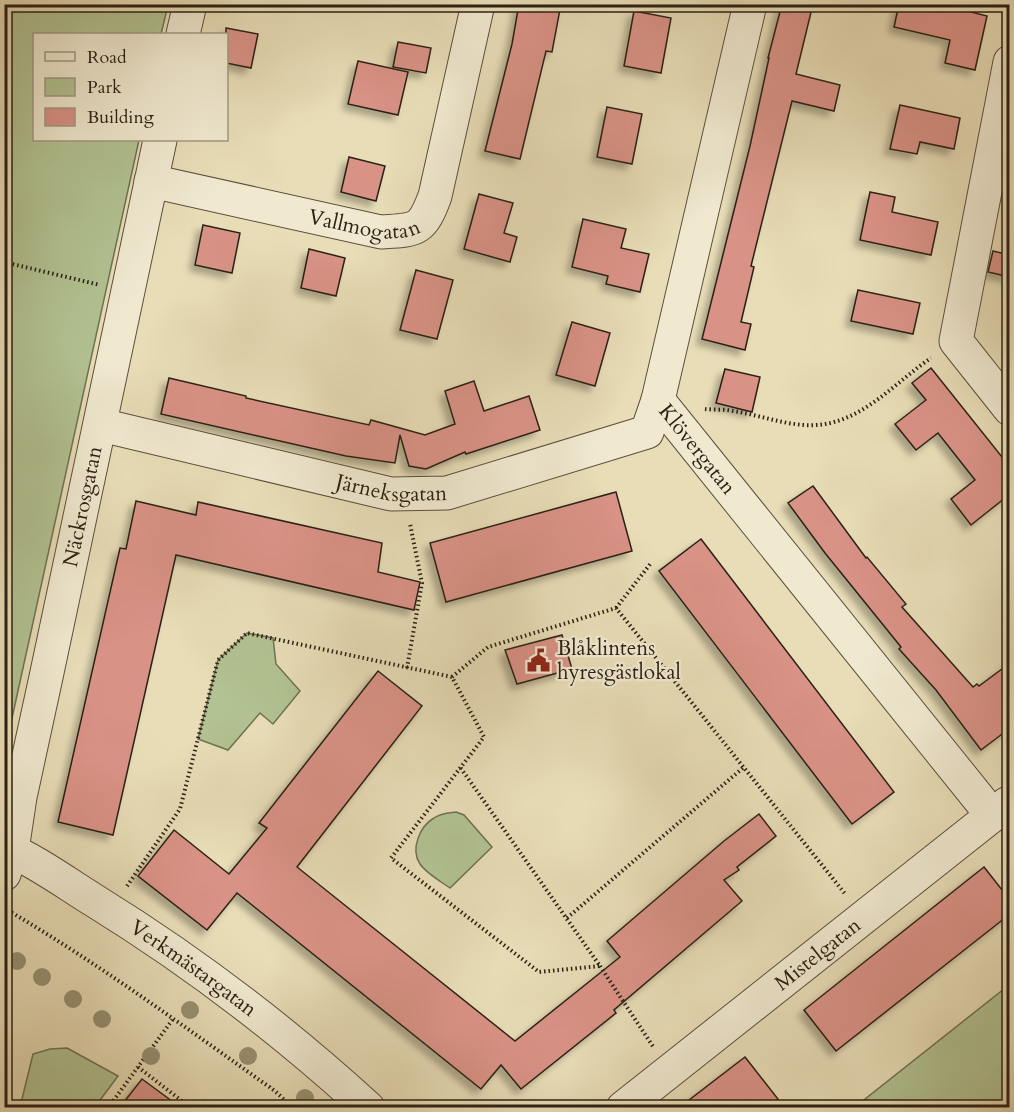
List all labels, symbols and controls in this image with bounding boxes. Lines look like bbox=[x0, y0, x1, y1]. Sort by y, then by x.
legend bbox=[33, 33, 228, 141]
text: Road bbox=[87, 45, 127, 70]
text: Park bbox=[87, 75, 122, 100]
text: Building bbox=[87, 105, 155, 130]
street label: Vallmogatan bbox=[306, 202, 425, 247]
street label: Klövergatan bbox=[652, 398, 743, 501]
street label: Näckrosgatan bbox=[55, 443, 109, 569]
street label: Järneksgatan bbox=[330, 466, 447, 508]
place label: Blåklintens hyresgästlokal bbox=[557, 634, 681, 687]
public building icon: Blåklintens hyresgästlokal bbox=[526, 647, 552, 673]
street label: Mistelgatan bbox=[768, 911, 867, 997]
street label: Verkmästargatan bbox=[124, 913, 263, 1023]

